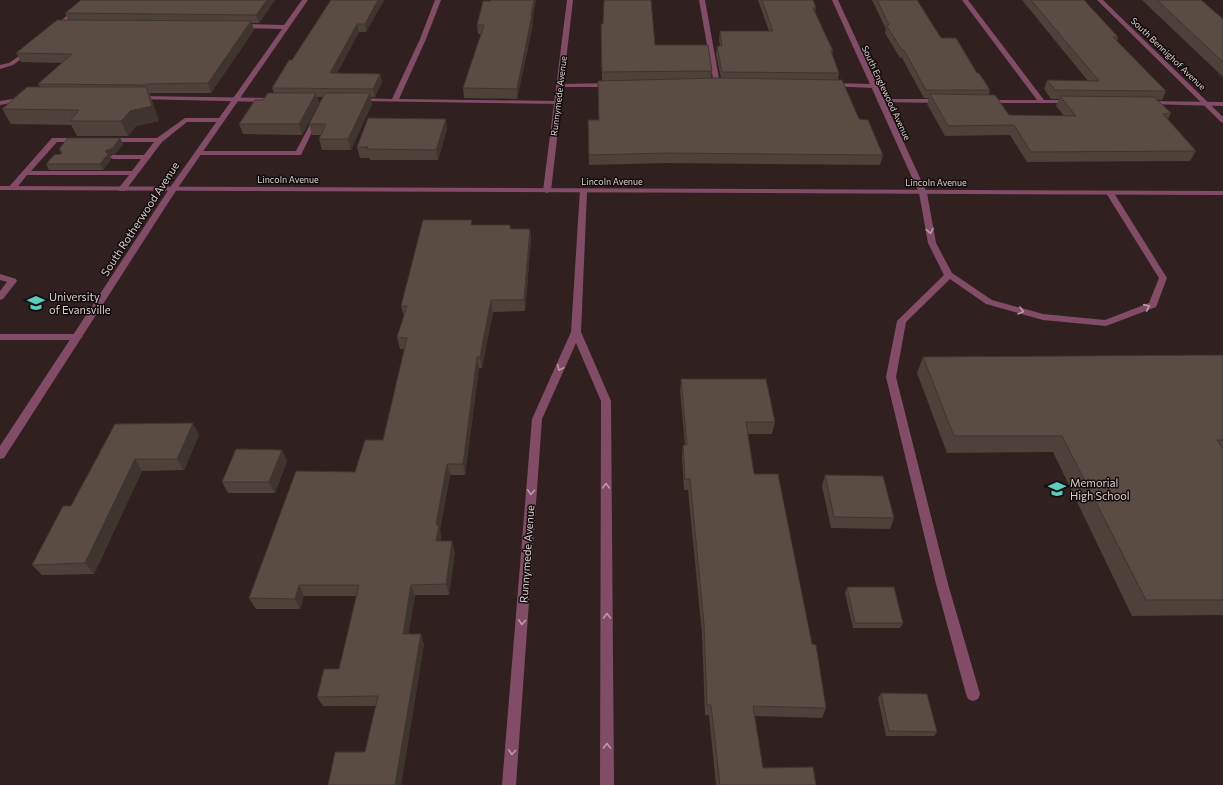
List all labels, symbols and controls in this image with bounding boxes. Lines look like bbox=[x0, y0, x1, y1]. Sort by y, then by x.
street label: South Bennighof Avenue bbox=[1129, 15, 1208, 93]
street label: South Englewood Avenue bbox=[860, 44, 913, 142]
street label: Runnymede Avenue bbox=[548, 55, 569, 136]
street label: South Rotherwood Avenue bbox=[98, 159, 181, 278]
street label: Lincoln Avenue bbox=[257, 174, 319, 185]
street label: Lincoln Avenue bbox=[581, 176, 643, 187]
street label: Lincoln Avenue bbox=[905, 177, 967, 188]
one-way arrow bbox=[925, 228, 934, 234]
place label: University of Evansville bbox=[49, 290, 111, 316]
school or university icon: University of Evansville bbox=[26, 293, 46, 313]
one-way arrow bbox=[1143, 304, 1150, 312]
one-way arrow bbox=[1018, 306, 1025, 315]
one-way arrow bbox=[557, 363, 565, 371]
place label: Memorial High School bbox=[1070, 476, 1130, 502]
school or university icon: Memorial High School bbox=[1047, 479, 1067, 499]
one-way arrow bbox=[602, 483, 610, 489]
one-way arrow bbox=[527, 489, 536, 495]
street label: Runnymede Avenue bbox=[517, 504, 536, 603]
one-way arrow bbox=[603, 613, 611, 619]
one-way arrow bbox=[517, 619, 526, 625]
one-way arrow bbox=[603, 743, 611, 749]
one-way arrow bbox=[508, 749, 517, 755]

